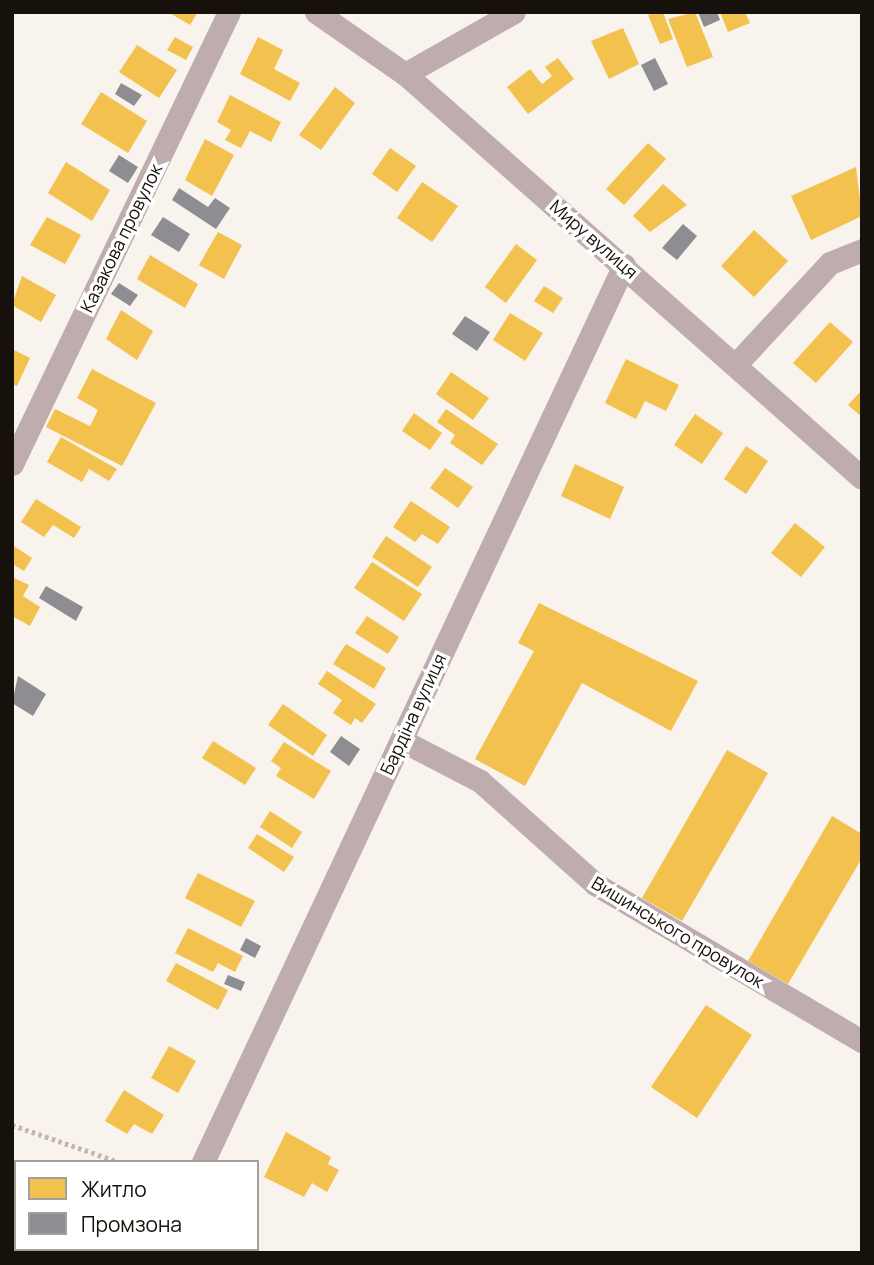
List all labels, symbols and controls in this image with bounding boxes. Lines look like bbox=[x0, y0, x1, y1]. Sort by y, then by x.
street label: Казакова провулок bbox=[76, 160, 166, 316]
street label: Миру вулиця bbox=[546, 195, 642, 283]
street label: Бардіна вулиця bbox=[375, 650, 451, 778]
street label: Вишинського провулок bbox=[588, 872, 768, 992]
legend bbox=[14, 1160, 259, 1251]
text: Житло bbox=[81, 1175, 147, 1203]
text: Промзона bbox=[81, 1210, 182, 1238]

